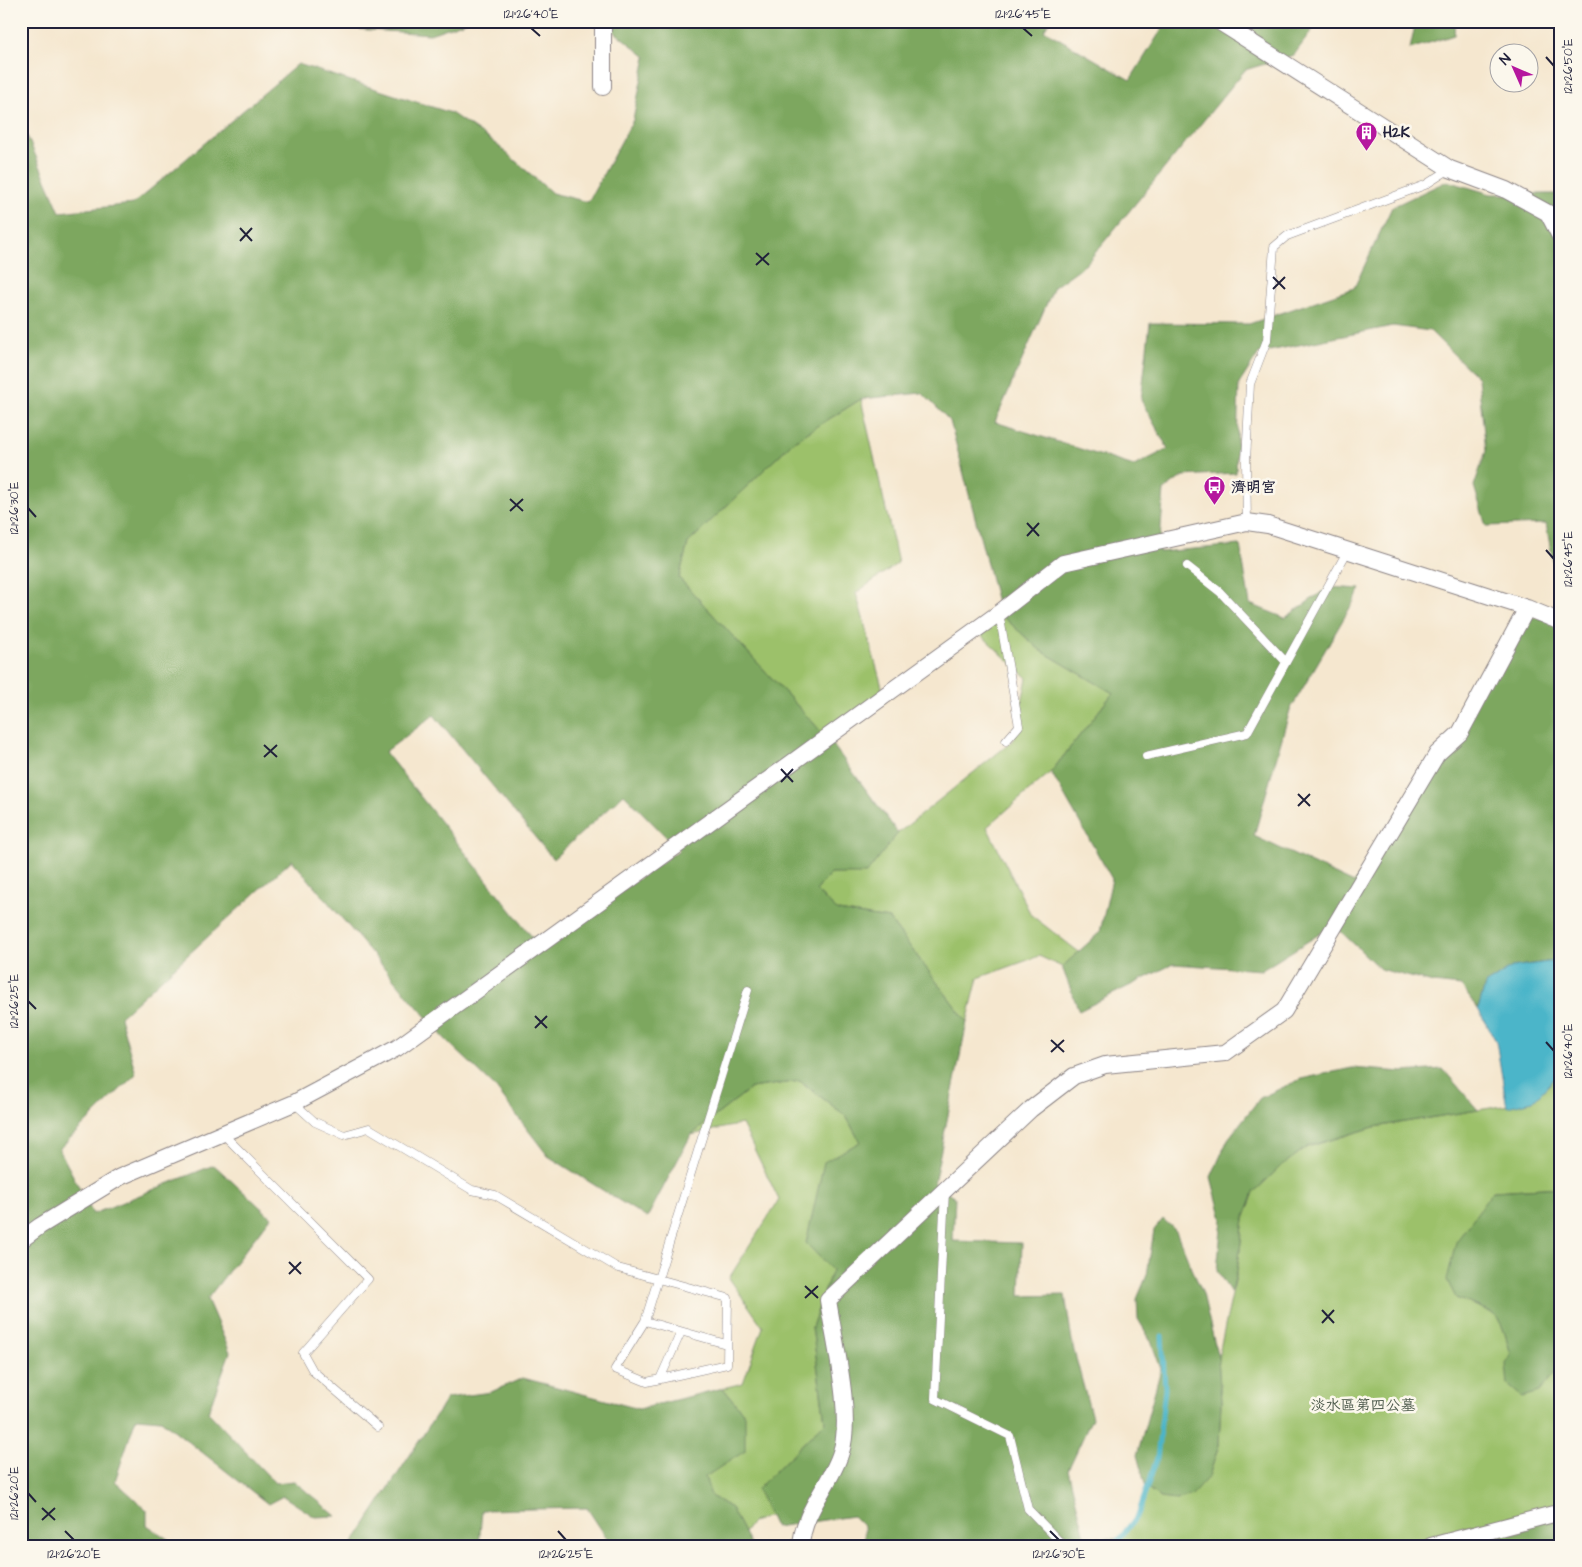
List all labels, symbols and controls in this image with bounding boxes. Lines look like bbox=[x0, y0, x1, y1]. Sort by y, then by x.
text: 121°26'40"E bbox=[504, 6, 558, 23]
text: 121°26'45"E bbox=[995, 6, 1051, 23]
text: 121°26'50"E bbox=[1560, 39, 1577, 93]
north arrow bbox=[1490, 42, 1540, 92]
text: N bbox=[1495, 49, 1516, 70]
building icon: H2K bbox=[1355, 120, 1379, 151]
place label: H2K bbox=[1383, 122, 1411, 143]
bus stop icon: 濟明宮 bbox=[1203, 475, 1227, 506]
place label: 濟明宮 bbox=[1231, 477, 1276, 498]
text: 121°26'30"E bbox=[6, 482, 23, 534]
text: 121°26'45"E bbox=[1560, 531, 1577, 587]
text: 121°26'25"E bbox=[6, 974, 23, 1028]
text: 121°26'40"E bbox=[1560, 1024, 1577, 1078]
park label: 淡水區第四公墓 bbox=[1310, 1395, 1416, 1416]
text: 121°26'20"E bbox=[6, 1466, 23, 1520]
text: 121°26'20"E bbox=[47, 1546, 101, 1563]
text: 121°26'25"E bbox=[539, 1546, 593, 1563]
text: 121°26'30"E bbox=[1033, 1546, 1085, 1563]

